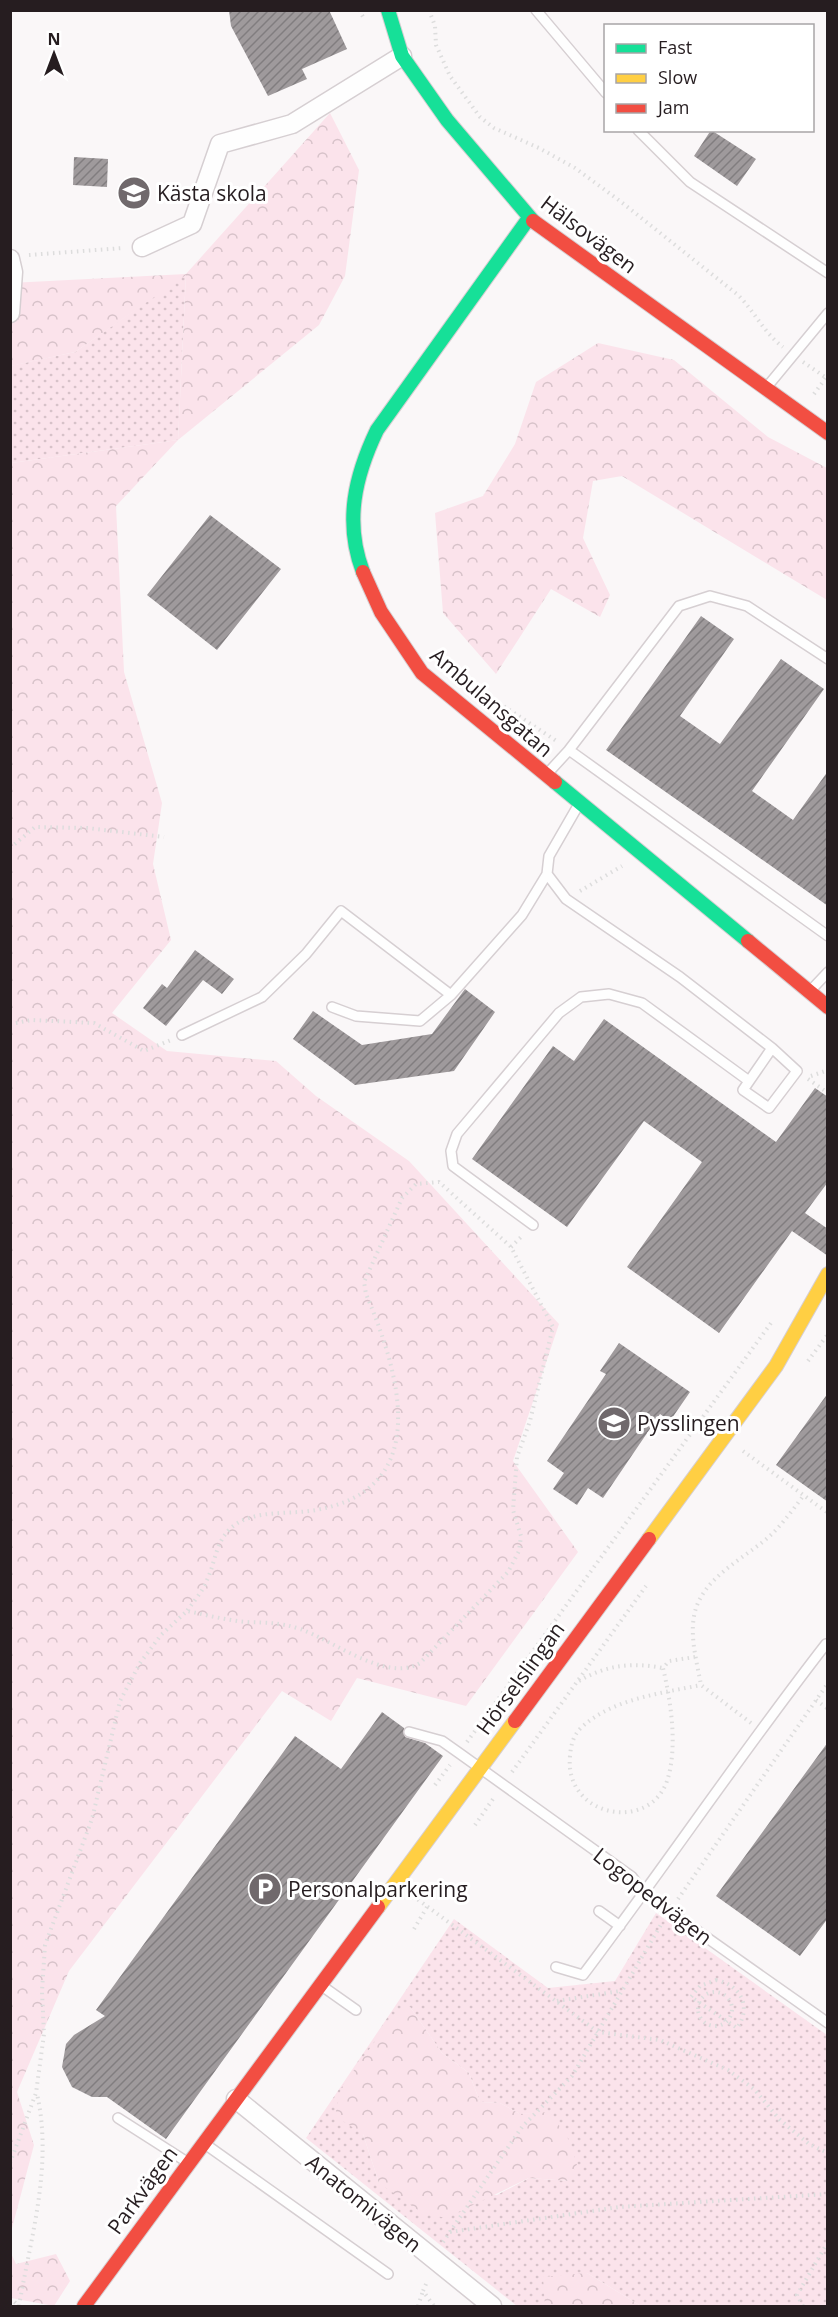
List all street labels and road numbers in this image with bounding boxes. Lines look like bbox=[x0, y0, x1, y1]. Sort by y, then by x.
street label: Hälsovägen bbox=[535, 189, 643, 279]
street label: Ambulansgatan bbox=[425, 641, 559, 763]
street label: Hörselslingan bbox=[470, 1616, 570, 1740]
street label: Logopedvägen bbox=[588, 1841, 718, 1951]
street label: Parkvägen bbox=[101, 2140, 183, 2240]
street label: Anatomivägen bbox=[300, 2148, 428, 2258]

